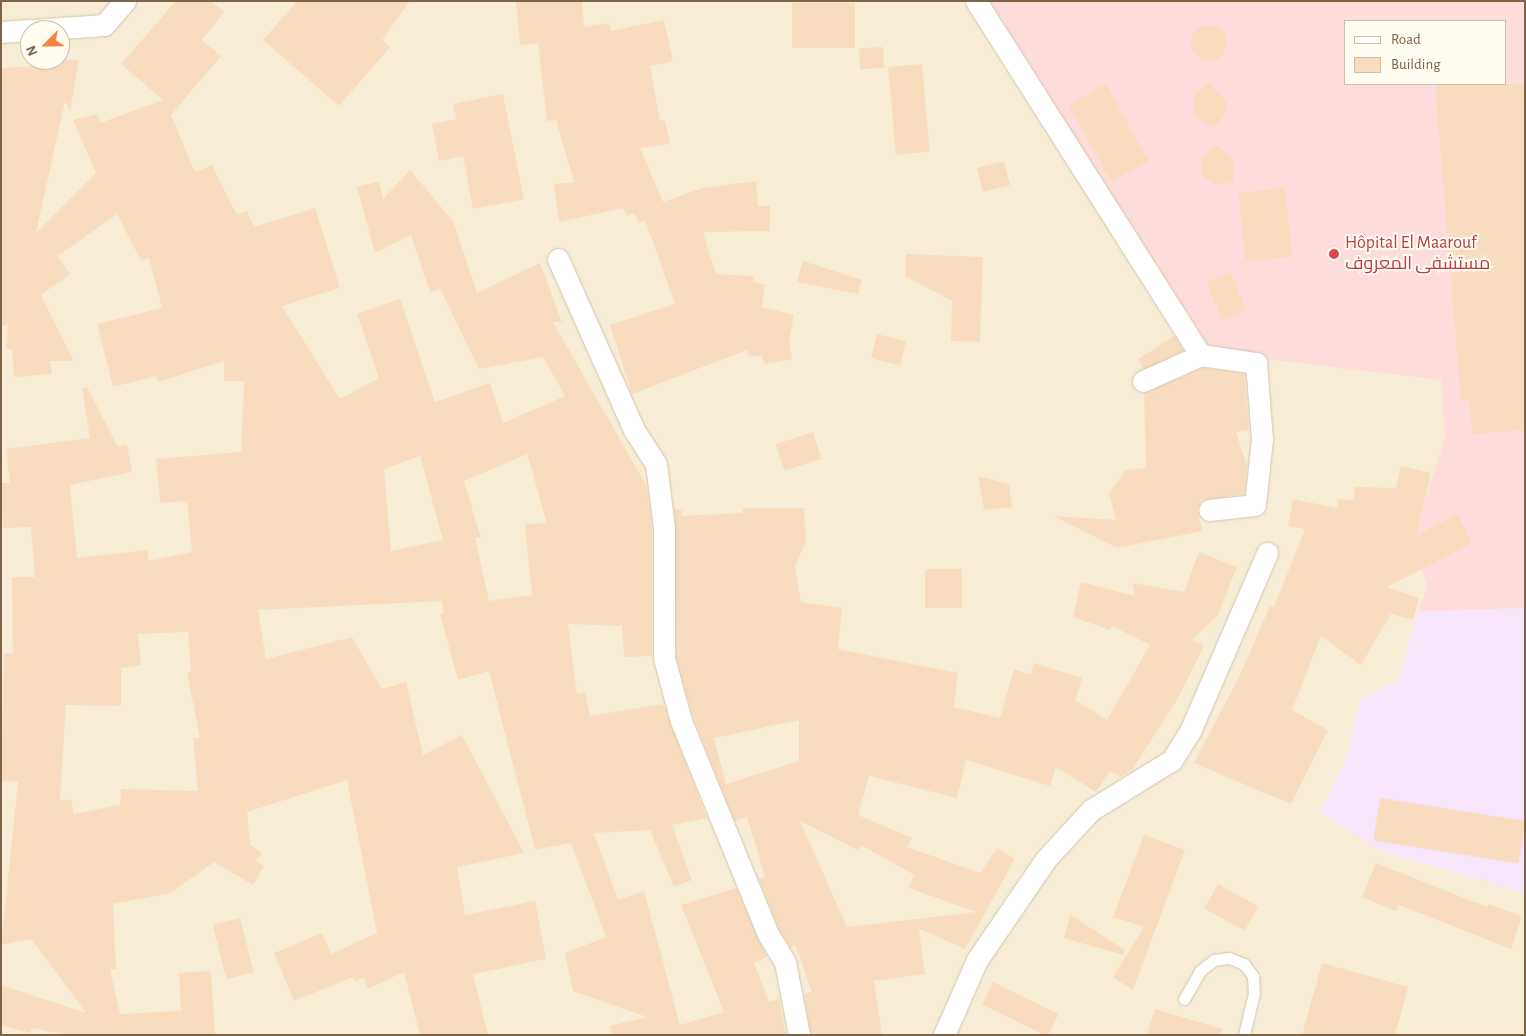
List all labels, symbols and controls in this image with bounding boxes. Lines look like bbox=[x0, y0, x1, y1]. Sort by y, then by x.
north arrow bbox=[20, 20, 70, 70]
legend bbox=[1344, 20, 1506, 85]
text: Road bbox=[1391, 32, 1421, 47]
text: N bbox=[24, 43, 40, 58]
text: Building bbox=[1391, 57, 1441, 72]
place label: Hôpital El Maarouf مستشفى المعروف bbox=[1345, 233, 1490, 276]
marker: Hôpital El Maarouf مستشفى المعروف bbox=[1327, 247, 1341, 261]

